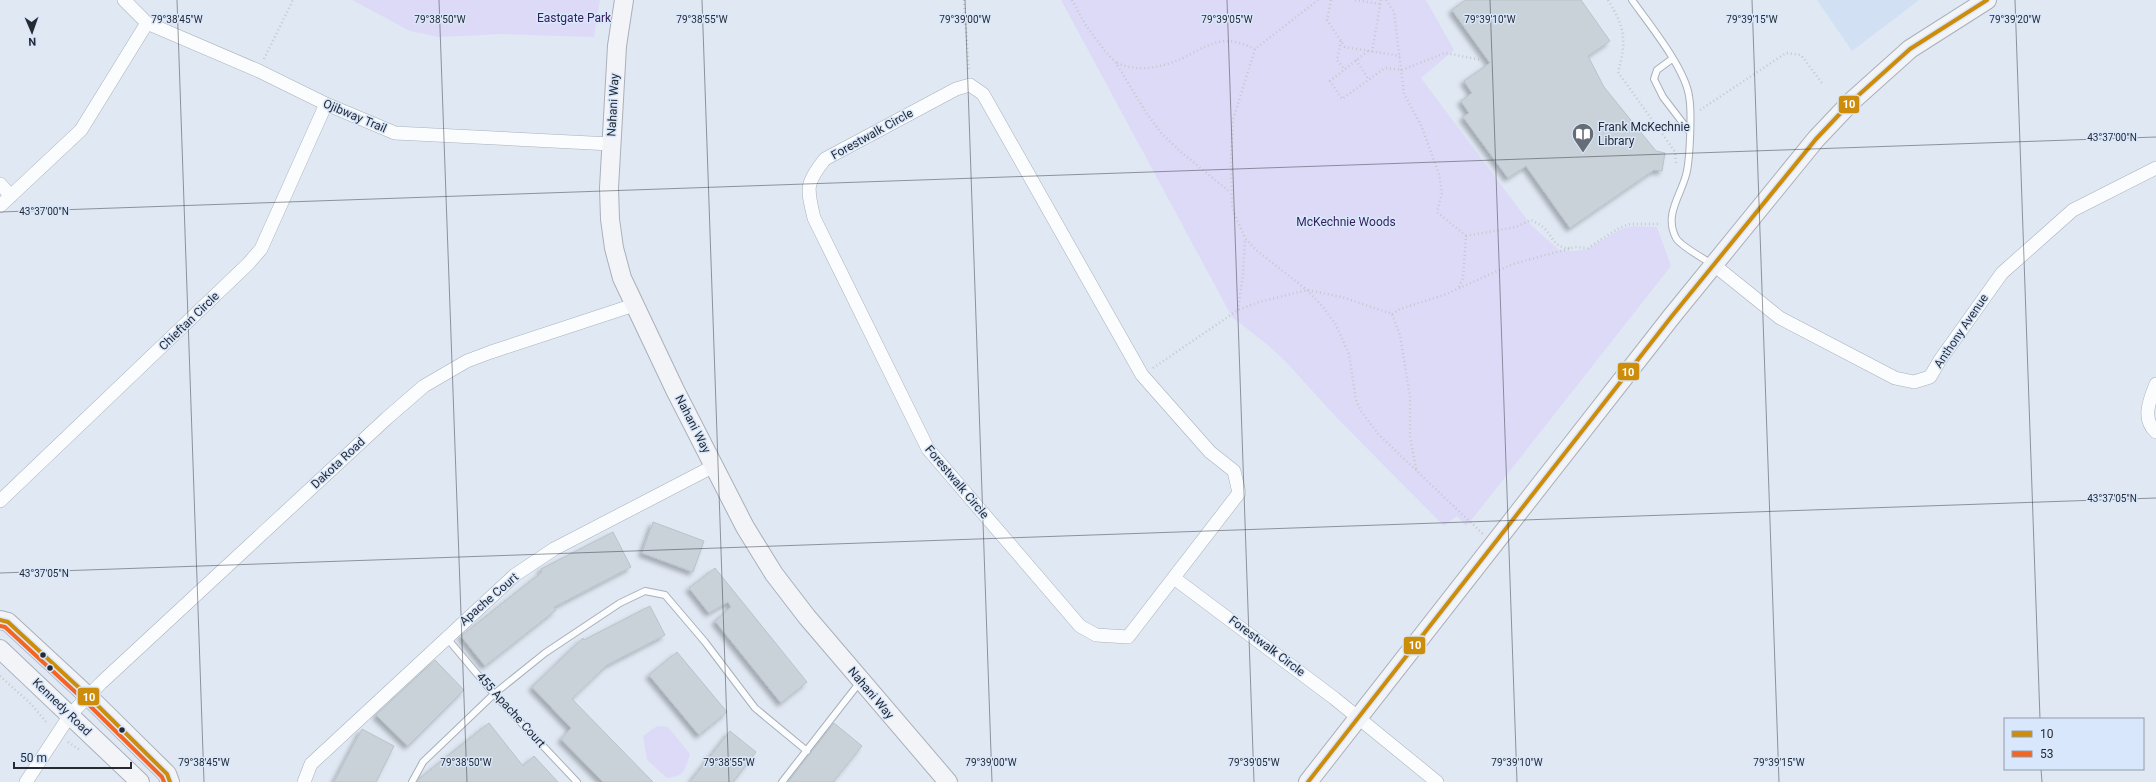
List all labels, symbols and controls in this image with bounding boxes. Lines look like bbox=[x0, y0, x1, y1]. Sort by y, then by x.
park label: Eastgate Park bbox=[537, 11, 612, 25]
north arrow bbox=[12, 12, 52, 52]
text: 79°38'45"W bbox=[151, 14, 203, 25]
text: 79°38'50"W bbox=[414, 14, 466, 25]
text: 79°38'55"W bbox=[676, 14, 728, 25]
text: 79°39'00"W bbox=[939, 14, 991, 25]
text: 79°39'05"W bbox=[1201, 14, 1253, 25]
text: 79°39'10"W bbox=[1464, 14, 1516, 25]
text: 79°39'15"W bbox=[1726, 14, 1778, 25]
text: 79°39'20"W bbox=[1989, 14, 2041, 25]
text: N bbox=[28, 35, 36, 48]
street label: Nahani Way bbox=[604, 73, 622, 137]
line badge: 10 bbox=[1838, 95, 1860, 114]
street label: Ojibway Trail bbox=[321, 96, 389, 136]
text: 10 bbox=[1843, 98, 1855, 111]
street label: Forestwalk Circle bbox=[829, 106, 915, 162]
place label: Frank McKechnie Library bbox=[1598, 120, 1690, 148]
library icon: Frank McKechnie Library bbox=[1570, 121, 1596, 154]
text: 43°37'00"N bbox=[2087, 132, 2137, 143]
text: 43°37'00"N bbox=[19, 206, 69, 217]
park label: McKechnie Woods bbox=[1296, 215, 1396, 229]
street label: Chieftan Circle bbox=[156, 289, 222, 353]
street label: Anthony Avenue bbox=[1931, 291, 1991, 371]
line badge: 10 bbox=[1617, 362, 1640, 381]
text: 10 bbox=[1622, 366, 1634, 379]
street label: Nahani Way bbox=[672, 393, 714, 456]
street label: Dakota Road bbox=[308, 435, 368, 491]
street label: Forestwalk Circle bbox=[922, 442, 992, 522]
text: 43°37'05"N bbox=[2087, 493, 2137, 504]
text: 43°37'05"N bbox=[19, 568, 69, 579]
street label: Apache Court bbox=[457, 570, 521, 628]
street label: Forestwalk Circle bbox=[1226, 613, 1308, 679]
line badge: 10 bbox=[1403, 636, 1426, 655]
text: 10 bbox=[1409, 639, 1421, 652]
unlabelled marker bbox=[38, 650, 48, 660]
unlabelled marker bbox=[45, 663, 55, 673]
street label: Nahani Way bbox=[845, 664, 897, 722]
street label: 455 Apache Court bbox=[474, 670, 548, 750]
street label: Kennedy Road bbox=[30, 675, 94, 739]
line badge: 10 bbox=[77, 687, 100, 706]
text: 10 bbox=[83, 691, 95, 704]
legend bbox=[2004, 718, 2144, 770]
unlabelled marker bbox=[117, 725, 127, 735]
text: 10 bbox=[2040, 727, 2054, 741]
scale bar bbox=[14, 744, 131, 770]
text: 53 bbox=[2040, 747, 2054, 761]
text: 50 m bbox=[20, 751, 47, 765]
text: 79°38'45"W bbox=[178, 757, 230, 768]
text: 79°38'50"W bbox=[440, 757, 492, 768]
text: 79°38'55"W bbox=[703, 757, 755, 768]
text: 79°39'00"W bbox=[965, 757, 1017, 768]
text: 79°39'05"W bbox=[1228, 757, 1280, 768]
text: 79°39'10"W bbox=[1491, 757, 1543, 768]
text: 79°39'15"W bbox=[1753, 757, 1805, 768]

